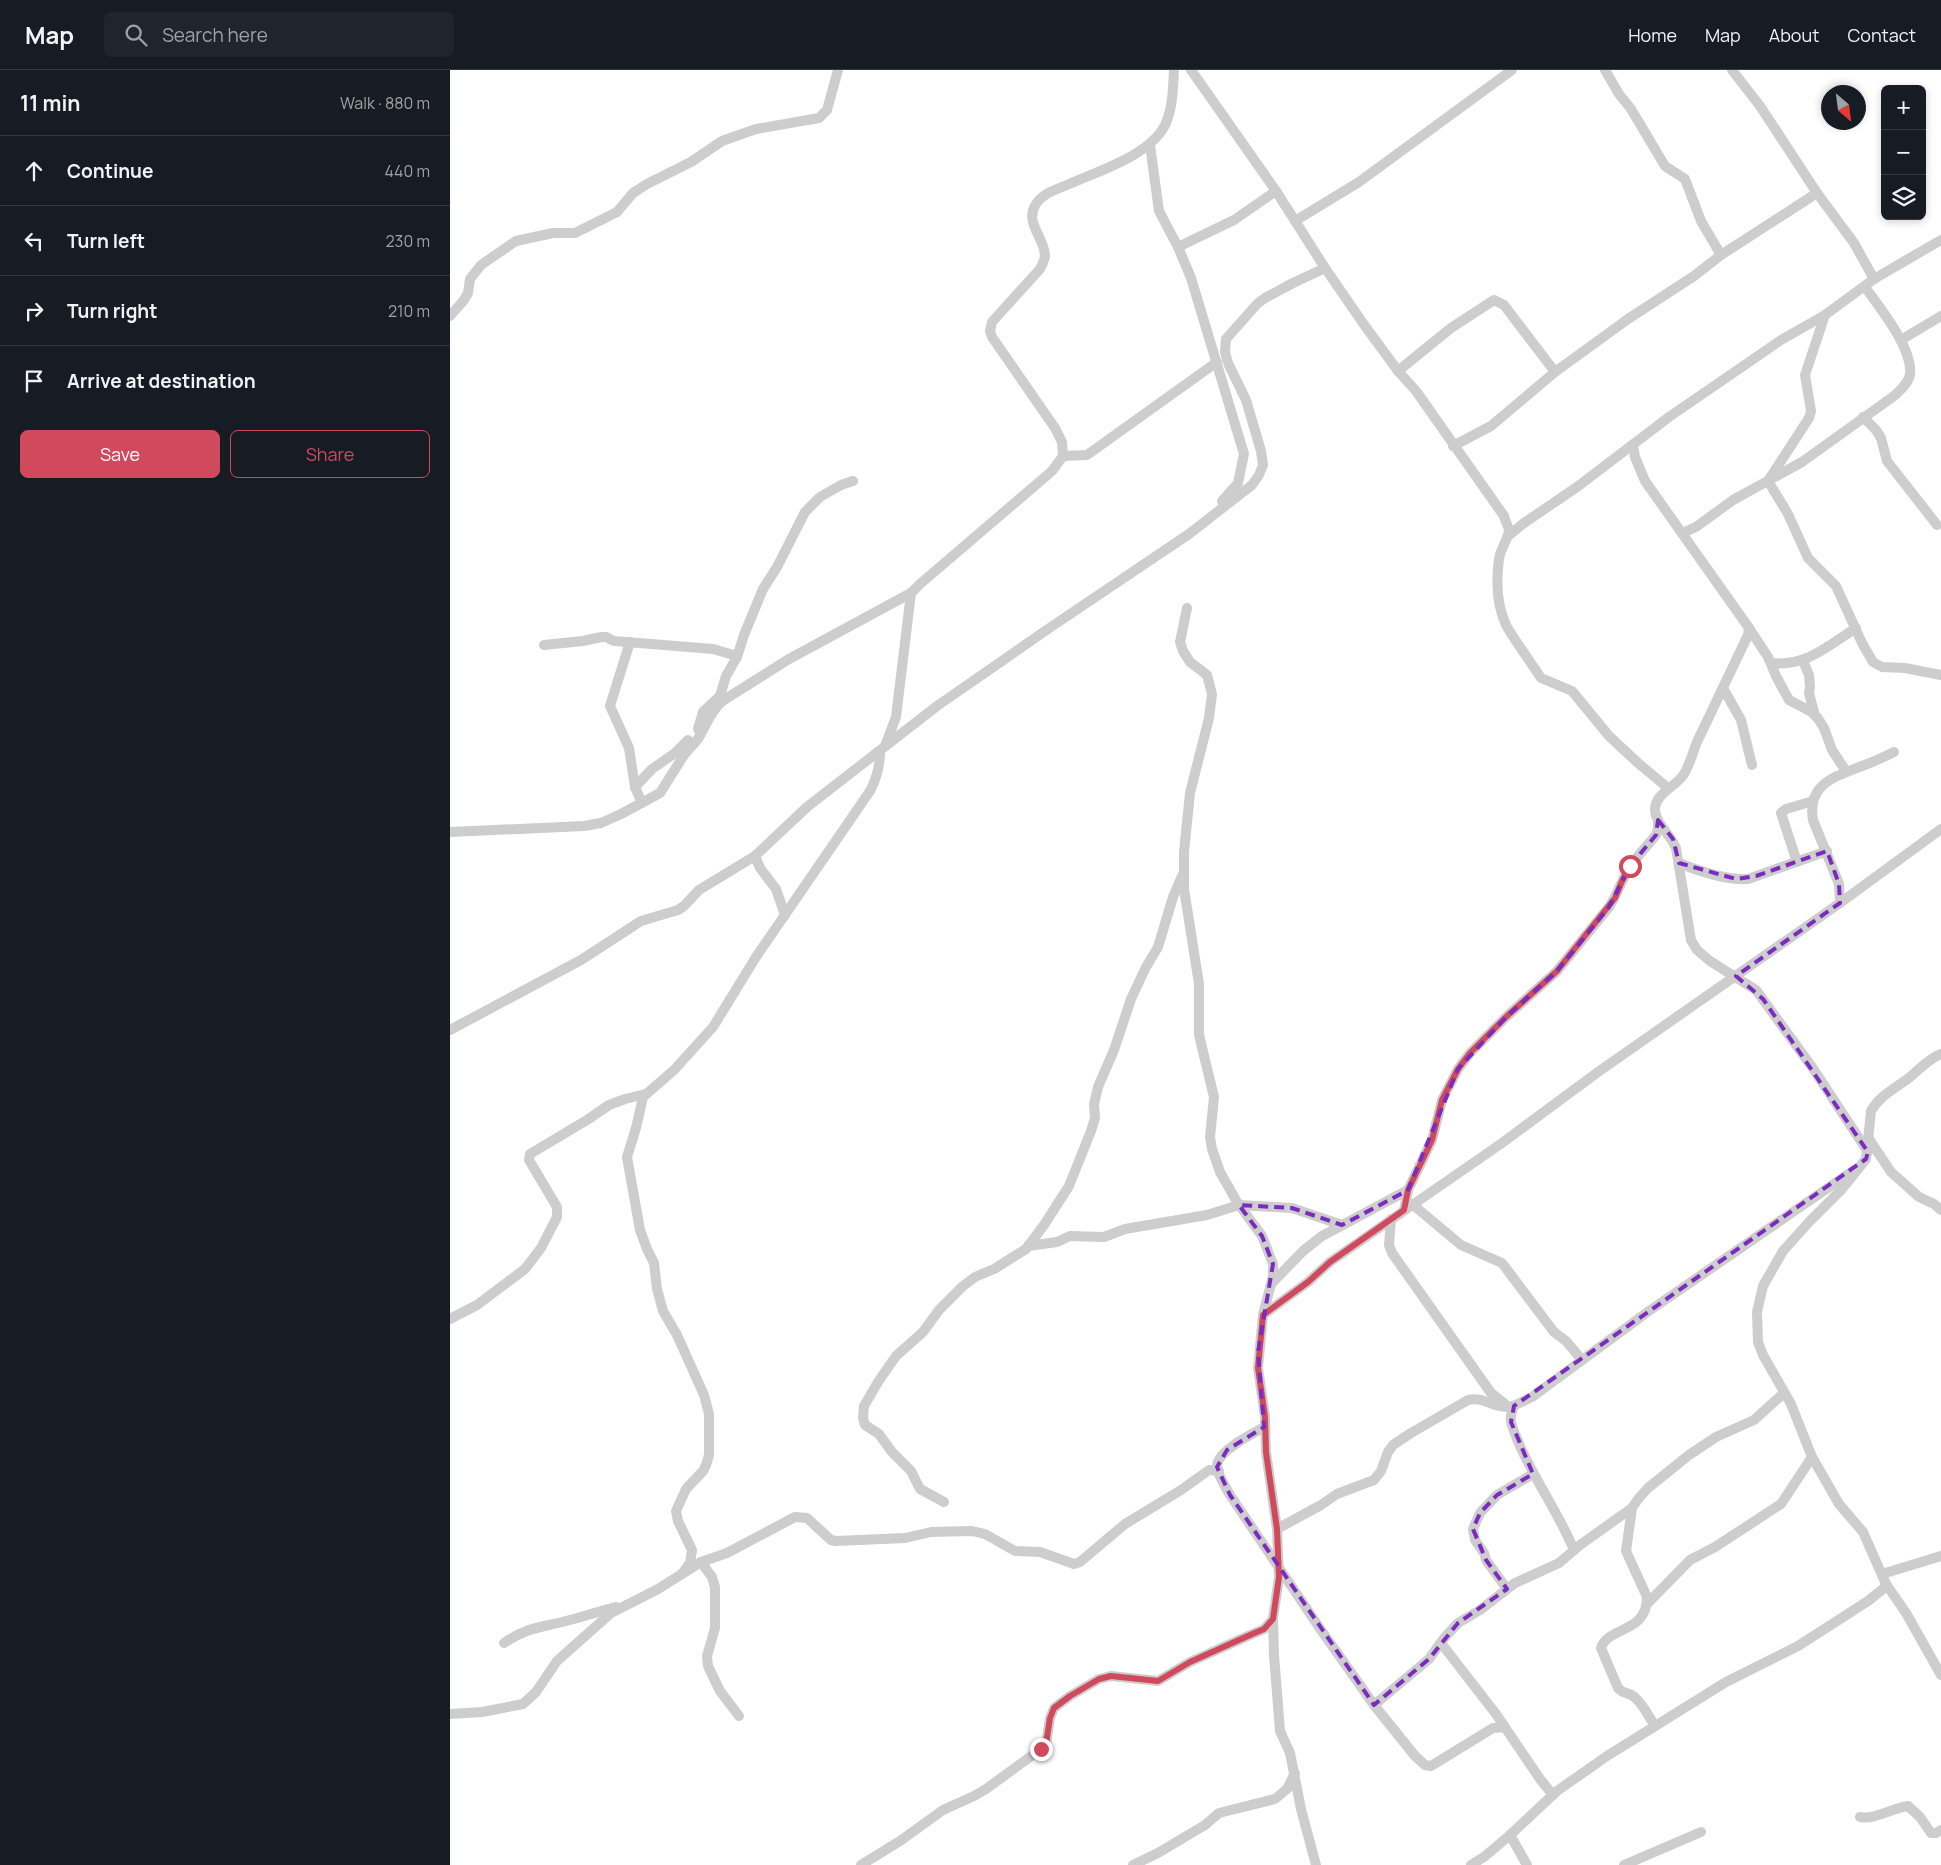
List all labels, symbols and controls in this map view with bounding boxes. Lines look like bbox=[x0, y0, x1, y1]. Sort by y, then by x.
search box bbox=[104, 12, 454, 57]
text: Map bbox=[25, 18, 74, 51]
icon: search bbox=[122, 21, 150, 49]
text: Search here bbox=[162, 22, 268, 48]
text: Home bbox=[1628, 23, 1677, 47]
text: Map bbox=[1705, 23, 1741, 47]
text: About bbox=[1769, 23, 1819, 47]
text: Contact bbox=[1847, 23, 1916, 47]
north arrow bbox=[1821, 85, 1866, 130]
map controls bbox=[1881, 85, 1926, 220]
button: + bbox=[1881, 85, 1926, 130]
text: 11 min bbox=[20, 89, 81, 117]
text: Walk · 880 m bbox=[340, 92, 430, 114]
button: − bbox=[1881, 130, 1926, 175]
icon: ahead bbox=[20, 157, 48, 185]
text: Continue bbox=[67, 158, 153, 184]
text: 440 m bbox=[384, 160, 430, 182]
button: layers bbox=[1881, 175, 1926, 220]
icon: left bbox=[20, 227, 48, 255]
text: Turn left bbox=[67, 228, 145, 254]
text: 230 m bbox=[386, 230, 430, 252]
icon: right bbox=[20, 297, 48, 325]
text: Turn right bbox=[67, 298, 157, 324]
text: 210 m bbox=[388, 300, 430, 322]
icon: arrive bbox=[20, 367, 48, 395]
text: Arrive at destination bbox=[67, 368, 256, 394]
button: Save bbox=[20, 430, 220, 478]
button: Share bbox=[230, 430, 430, 478]
route start bbox=[1619, 855, 1642, 878]
route end bbox=[1030, 1738, 1053, 1761]

